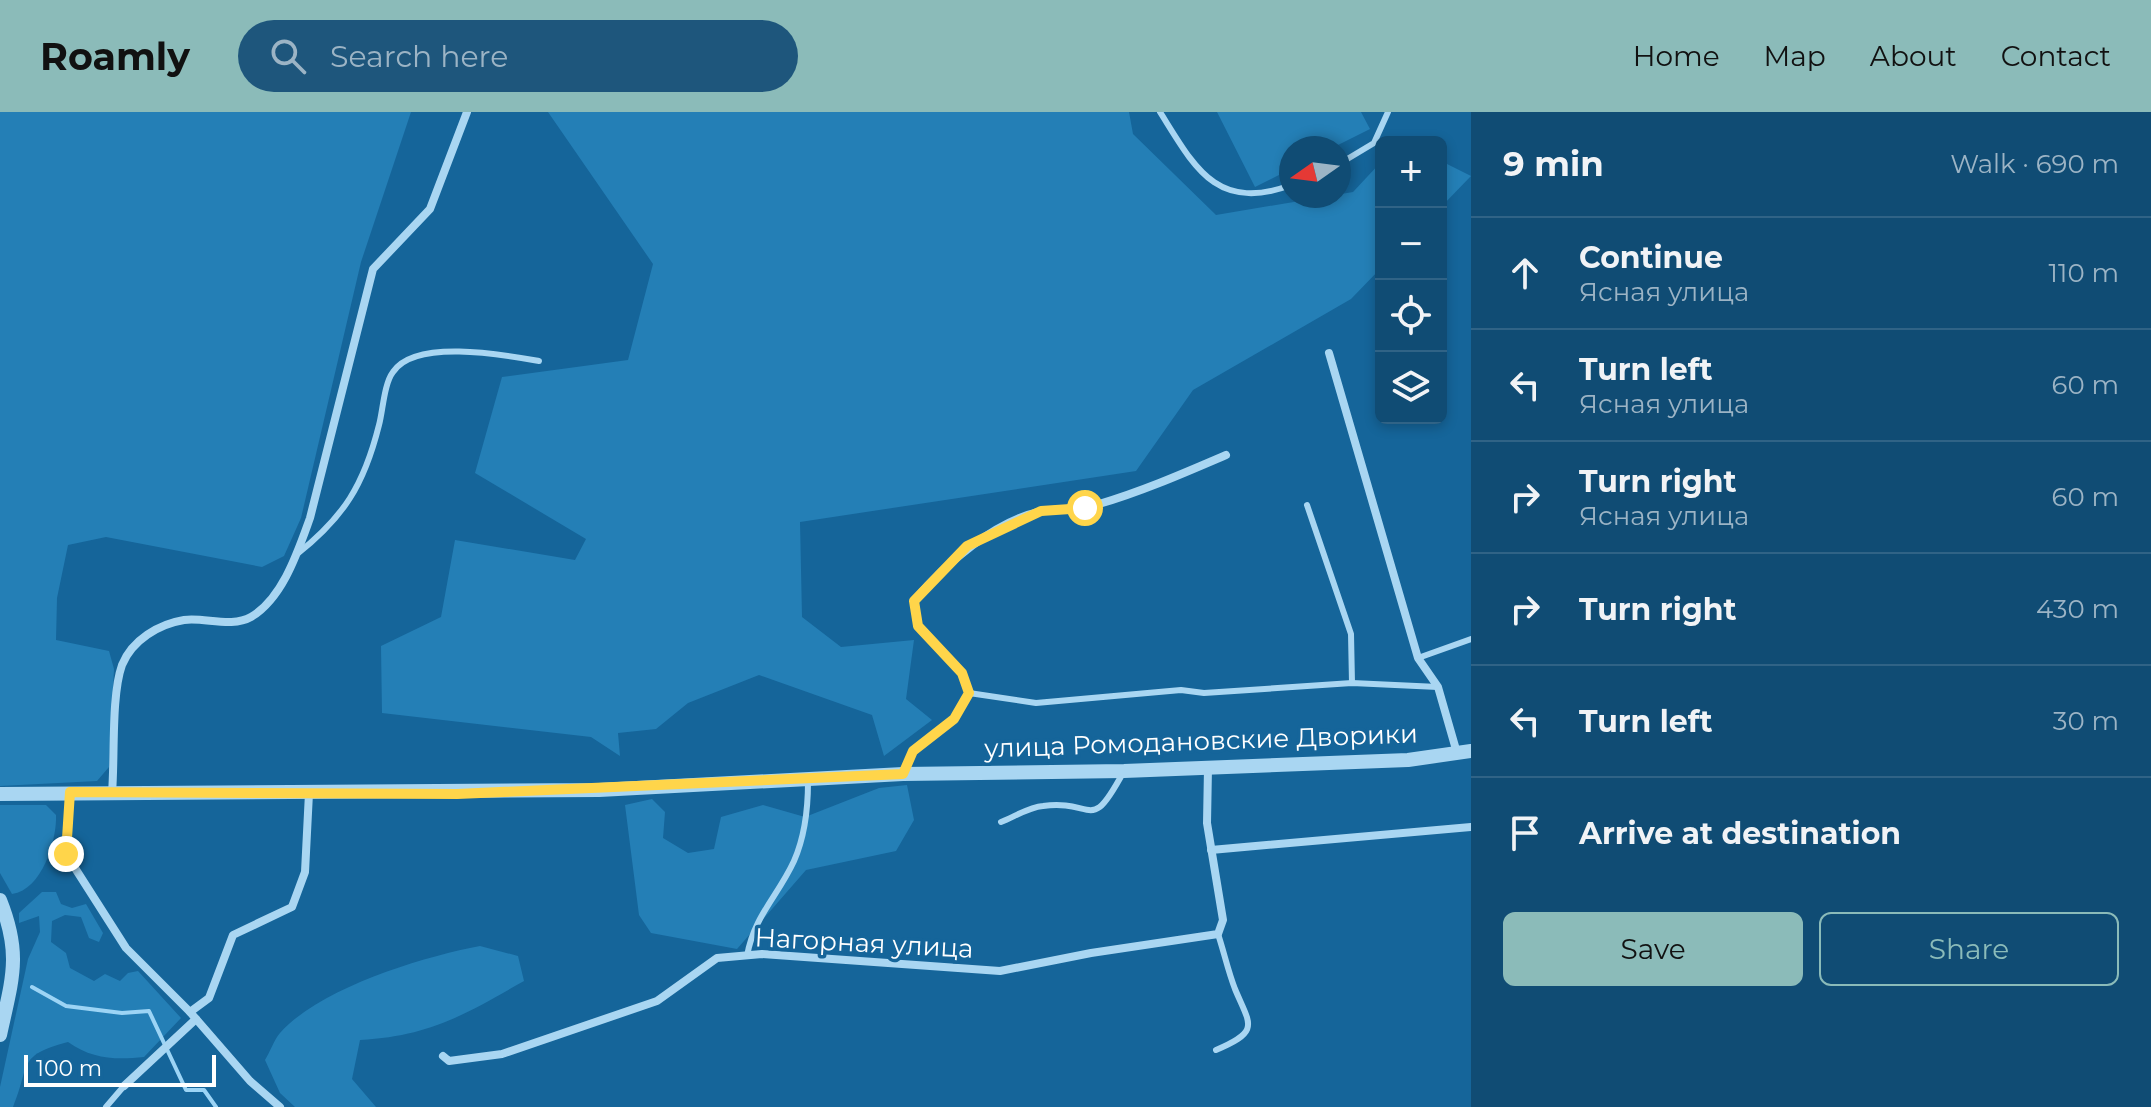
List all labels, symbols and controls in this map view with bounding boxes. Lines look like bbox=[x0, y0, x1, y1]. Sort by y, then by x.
search box bbox=[238, 20, 798, 92]
text: Roamly bbox=[40, 33, 190, 80]
icon: search bbox=[266, 34, 310, 78]
text: Search here bbox=[330, 38, 508, 75]
text: Home bbox=[1633, 39, 1720, 73]
text: Map bbox=[1764, 39, 1826, 73]
text: About bbox=[1870, 39, 1957, 73]
text: Contact bbox=[2001, 39, 2111, 73]
north arrow bbox=[1279, 136, 1351, 208]
map controls bbox=[1375, 136, 1447, 424]
button: + bbox=[1375, 136, 1447, 208]
text: 9 min bbox=[1503, 143, 1604, 185]
text: Walk · 690 m bbox=[1950, 148, 2119, 180]
button: − bbox=[1375, 208, 1447, 280]
text: Continue bbox=[1579, 239, 1723, 276]
icon: ahead bbox=[1503, 251, 1547, 295]
text: 110 m bbox=[2049, 257, 2119, 289]
text: Ясная улица bbox=[1579, 276, 1749, 308]
button: locate bbox=[1375, 280, 1447, 352]
text: Turn left bbox=[1579, 351, 1712, 388]
button: layers bbox=[1375, 352, 1447, 424]
icon: left bbox=[1503, 363, 1547, 407]
text: 60 m bbox=[2052, 369, 2119, 401]
text: Ясная улица bbox=[1579, 388, 1749, 420]
text: Turn right bbox=[1579, 463, 1736, 500]
icon: right bbox=[1503, 475, 1547, 519]
text: 60 m bbox=[2052, 481, 2119, 513]
route start bbox=[1067, 490, 1103, 526]
text: Ясная улица bbox=[1579, 500, 1749, 532]
icon: right bbox=[1503, 587, 1547, 631]
text: Turn right bbox=[1579, 591, 1736, 628]
text: 430 m bbox=[2036, 593, 2119, 625]
icon: left bbox=[1503, 699, 1547, 743]
text: Turn left bbox=[1579, 703, 1712, 740]
text: 30 m bbox=[2053, 705, 2119, 737]
street label: улица Ромодановские Дворики bbox=[983, 717, 1418, 765]
icon: arrive bbox=[1503, 811, 1547, 855]
text: Arrive at destination bbox=[1579, 815, 1901, 852]
route end bbox=[48, 836, 84, 872]
button: Save bbox=[1503, 912, 1803, 986]
button: Share bbox=[1819, 912, 2119, 986]
street label: Нагорная улица bbox=[754, 921, 974, 965]
scale bar bbox=[24, 1051, 216, 1087]
text: 100 m bbox=[36, 1055, 102, 1082]

